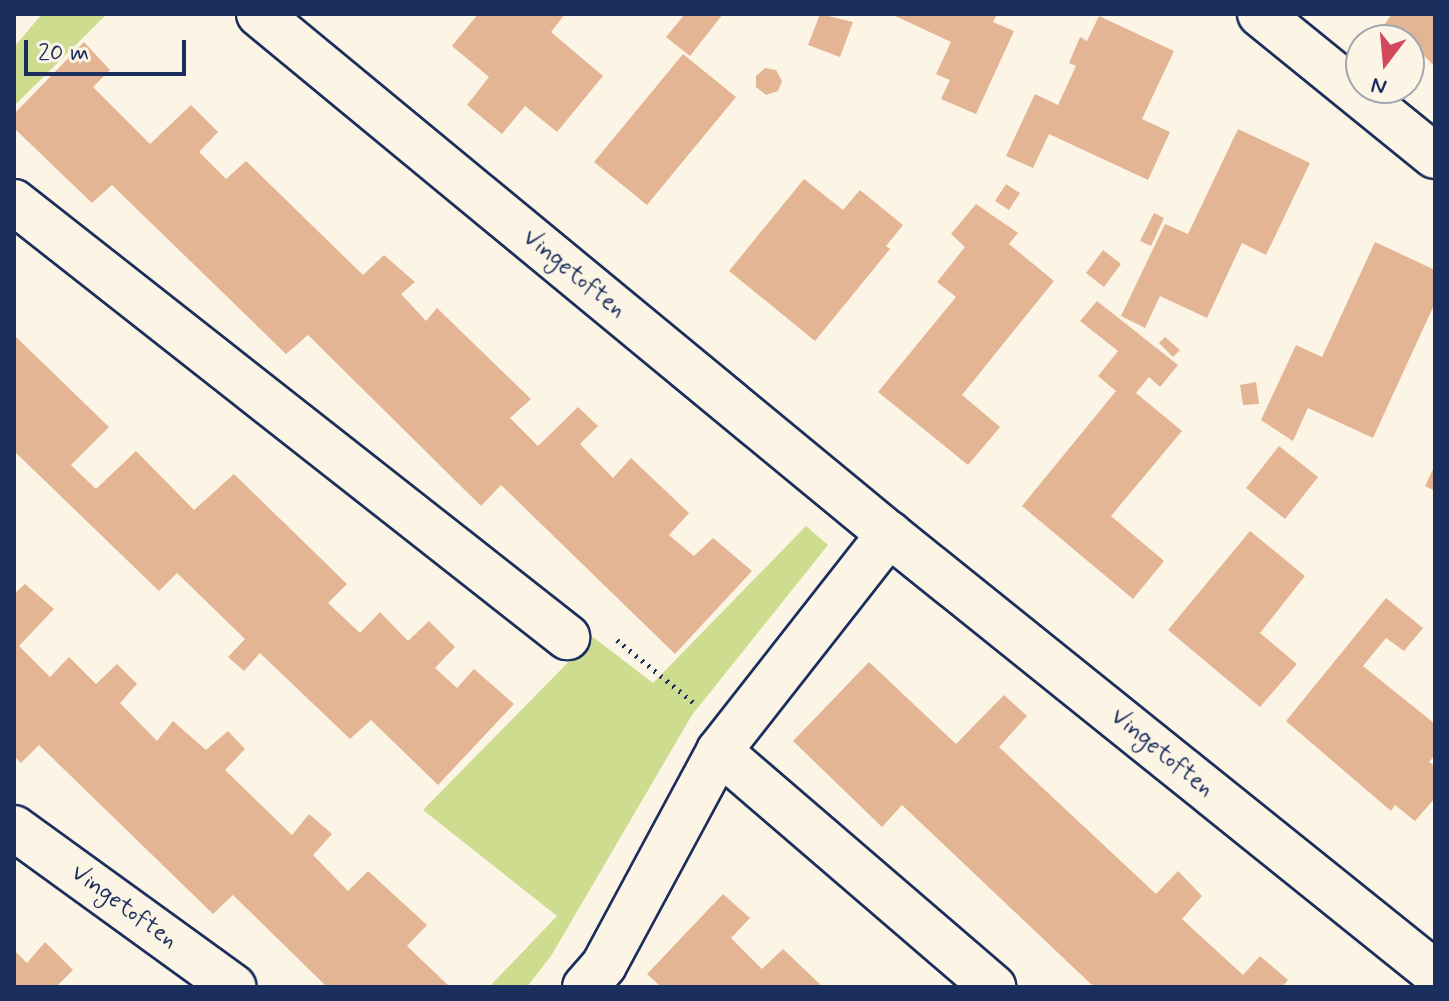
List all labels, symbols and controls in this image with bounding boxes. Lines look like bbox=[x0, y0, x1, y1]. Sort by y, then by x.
scale bar bbox=[28, 24, 190, 74]
north arrow bbox=[1345, 24, 1425, 104]
text: 20 m bbox=[38, 38, 89, 69]
text: N bbox=[1368, 70, 1390, 101]
street label: Vingetoften bbox=[516, 223, 632, 325]
street label: Vingetoften bbox=[1104, 702, 1220, 804]
street label: Vingetoften bbox=[65, 859, 183, 955]

